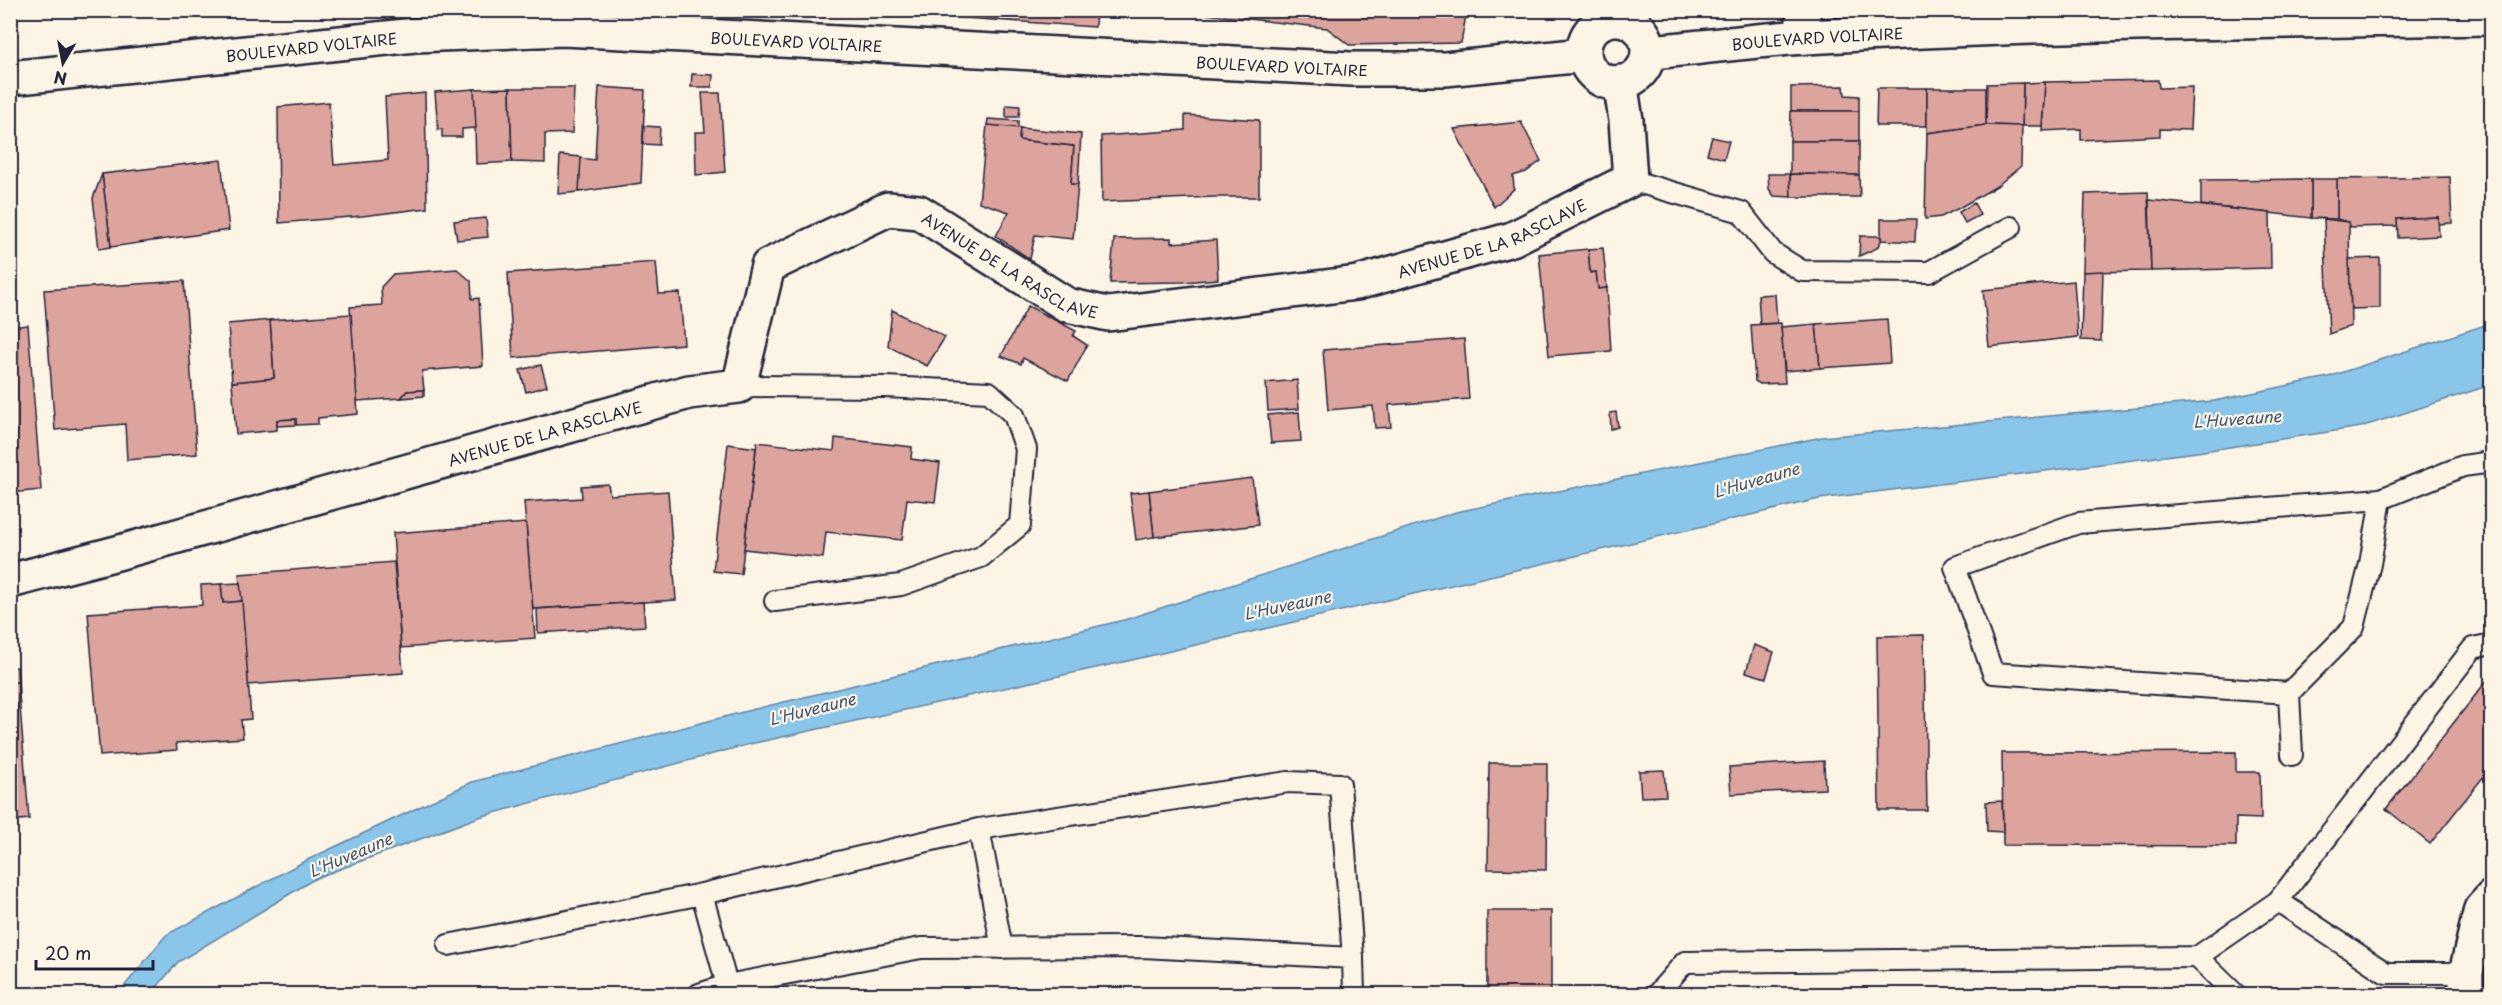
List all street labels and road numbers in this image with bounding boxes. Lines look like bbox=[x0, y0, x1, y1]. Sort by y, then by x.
street label: BOULEVARD VOLTAIRE bbox=[1730, 21, 1904, 55]
street label: BOULEVARD VOLTAIRE bbox=[225, 25, 398, 67]
street label: BOULEVARD VOLTAIRE bbox=[710, 25, 883, 57]
street label: BOULEVARD VOLTAIRE bbox=[1195, 50, 1368, 81]
street label: AVENUE DE LA RASCLAVE bbox=[1395, 192, 1590, 282]
street label: AVENUE DE LA RASCLAVE bbox=[918, 206, 1100, 323]
street label: AVENUE DE LA RASCLAVE bbox=[445, 394, 644, 471]

